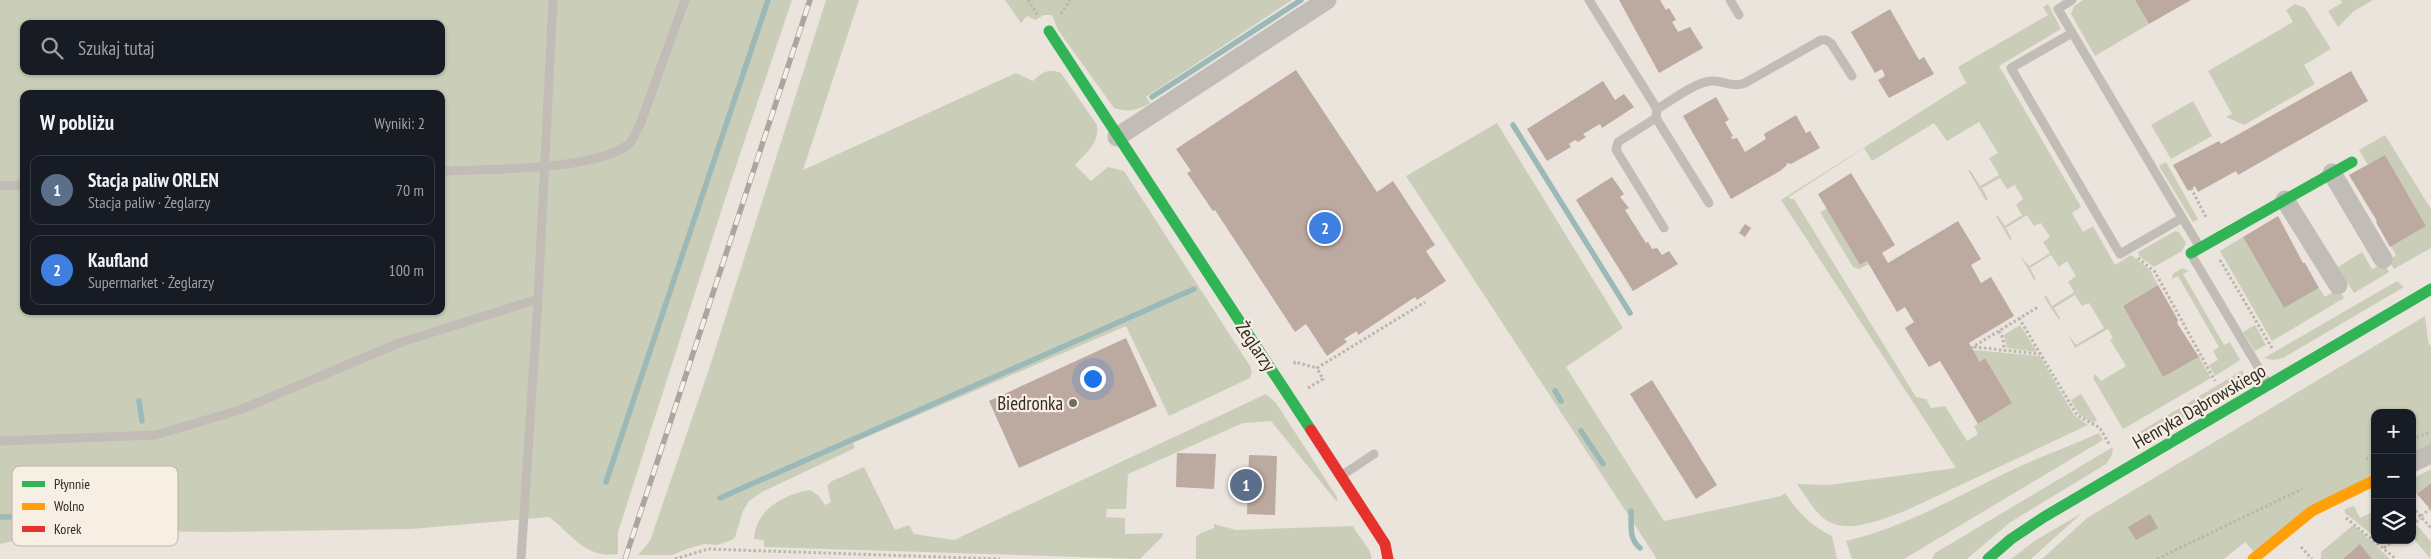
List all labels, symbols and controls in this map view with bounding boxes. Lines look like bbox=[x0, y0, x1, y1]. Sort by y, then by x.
search box bbox=[20, 20, 445, 75]
icon: search bbox=[38, 34, 66, 62]
text: Szukaj tutaj bbox=[78, 36, 155, 60]
text: W pobliżu bbox=[40, 109, 114, 136]
text: Wyniki: 2 bbox=[374, 113, 425, 133]
text: Stacja paliw ORLEN bbox=[88, 168, 219, 192]
text: 1 bbox=[53, 180, 61, 200]
text: 70 m bbox=[396, 180, 424, 200]
text: Stacja paliw · Żeglarzy bbox=[88, 192, 210, 212]
pin: 2 bbox=[1309, 209, 1341, 247]
text: Kaufland bbox=[88, 248, 148, 272]
text: 2 bbox=[53, 260, 61, 280]
text: 100 m bbox=[389, 260, 424, 280]
text: Supermarket · Żeglarzy bbox=[88, 272, 214, 292]
street label: Żeglarzy bbox=[1231, 317, 1282, 376]
street label: Henryka Dąbrowskiego bbox=[2128, 358, 2270, 454]
your location bbox=[1080, 366, 1106, 392]
place label: Biedronka bbox=[997, 391, 1063, 415]
marker: Biedronka bbox=[1067, 397, 1079, 409]
map controls bbox=[2371, 409, 2416, 544]
button: + bbox=[2371, 409, 2416, 454]
button: − bbox=[2371, 454, 2416, 499]
legend bbox=[12, 466, 178, 546]
pin: 1 bbox=[1230, 466, 1262, 504]
text: Płynnie bbox=[54, 475, 90, 493]
text: Wolno bbox=[54, 497, 84, 515]
button: layers bbox=[2371, 499, 2416, 544]
text: Korek bbox=[54, 520, 82, 538]

